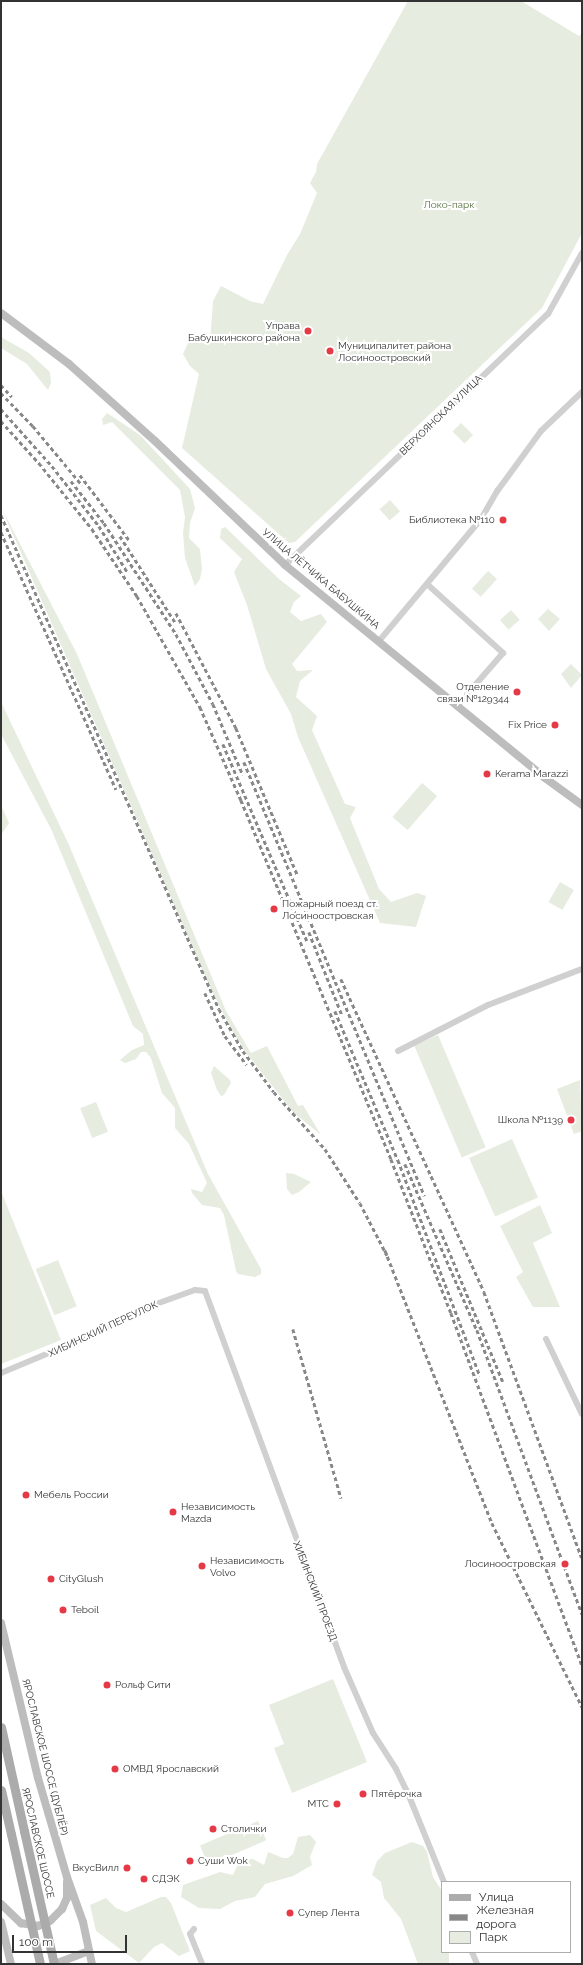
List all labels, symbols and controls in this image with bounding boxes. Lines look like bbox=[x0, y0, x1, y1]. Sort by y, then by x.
park label: Локо-парк bbox=[424, 199, 474, 211]
place label: Управа Бабушкинского района bbox=[188, 319, 300, 342]
marker: Управа Бабушкинского района bbox=[303, 326, 313, 336]
place label: Муниципалитет района Лосиноостровский bbox=[338, 339, 451, 362]
marker: Муниципалитет района Лосиноостровский bbox=[325, 346, 335, 356]
street label: ВЕРХОЯНСКАЯ УЛИЦА bbox=[397, 372, 485, 458]
place label: Библиотека №110 bbox=[409, 514, 495, 526]
marker: Библиотека №110 bbox=[498, 515, 508, 525]
street label: УЛИЦА ЛЁТЧИКА БАБУШКИНА bbox=[260, 526, 382, 632]
place label: Отделение связи №129344 bbox=[437, 680, 509, 704]
marker: Отделение связи №129344 bbox=[512, 687, 522, 697]
place label: Fix Price bbox=[508, 719, 547, 731]
marker: Fix Price bbox=[550, 720, 560, 730]
place label: Kerama Marazzi bbox=[495, 768, 568, 780]
marker: Kerama Marazzi bbox=[482, 769, 492, 779]
place label: Пожарный поезд ст. Лосиноостровская bbox=[282, 897, 378, 920]
marker: Пожарный поезд ст. Лосиноостровская bbox=[269, 904, 279, 914]
place label: Школа №1139 bbox=[498, 1114, 563, 1126]
marker: Школа №1139 bbox=[566, 1115, 576, 1125]
street label: ХИБИНСКИЙ ПЕРЕУЛОК bbox=[46, 1298, 160, 1360]
place label: Мебель России bbox=[34, 1489, 109, 1501]
marker: Мебель России bbox=[21, 1490, 31, 1500]
place label: Независимость Mazda bbox=[181, 1500, 255, 1524]
marker: Независимость Mazda bbox=[168, 1507, 178, 1517]
street label: ХИБИНСКИЙ ПРОЕЗД bbox=[290, 1539, 340, 1643]
place label: Независимость Volvo bbox=[210, 1554, 284, 1578]
place label: Лосиноостровская bbox=[465, 1558, 556, 1570]
marker: Лосиноостровская bbox=[559, 1558, 571, 1570]
marker: Независимость Volvo bbox=[197, 1561, 207, 1571]
place label: CityGlush bbox=[59, 1573, 103, 1585]
marker: CityGlush bbox=[46, 1574, 56, 1584]
place label: Teboil bbox=[71, 1604, 99, 1616]
marker: Teboil bbox=[58, 1605, 68, 1615]
street label: ЯРОСЛАВСКОЕ ШОССЕ (ДУБЛЁР) bbox=[20, 1677, 70, 1837]
place label: Рольф Сити bbox=[115, 1679, 171, 1691]
marker: Рольф Сити bbox=[102, 1680, 112, 1690]
place label: ОМВД Ярославский bbox=[123, 1763, 219, 1775]
marker: ОМВД Ярославский bbox=[110, 1764, 120, 1774]
street label: ЯРОСЛАВСКОЕ ШОССЕ bbox=[19, 1786, 57, 1900]
place label: Пятёрочка bbox=[371, 1788, 422, 1800]
marker: Пятёрочка bbox=[358, 1789, 368, 1799]
place label: МТС bbox=[308, 1798, 329, 1810]
marker: МТС bbox=[332, 1799, 342, 1809]
place label: Столички bbox=[221, 1823, 267, 1835]
marker: Столички bbox=[208, 1824, 218, 1834]
place label: Суши Wok bbox=[198, 1855, 248, 1867]
marker: Суши Wok bbox=[185, 1856, 195, 1866]
place label: ВкусВилл bbox=[72, 1862, 119, 1874]
marker: ВкусВилл bbox=[122, 1863, 132, 1873]
place label: СДЭК bbox=[152, 1873, 180, 1885]
marker: СДЭК bbox=[139, 1874, 149, 1884]
legend bbox=[441, 1881, 571, 1953]
text: Улица bbox=[479, 1890, 514, 1904]
text: Железная дорога bbox=[476, 1903, 534, 1931]
place label: Супер Лента bbox=[298, 1907, 360, 1919]
marker: Супер Лента bbox=[285, 1908, 295, 1918]
scale bar bbox=[14, 1927, 129, 1953]
text: Парк bbox=[479, 1930, 508, 1944]
text: 100 m bbox=[19, 1935, 53, 1949]

